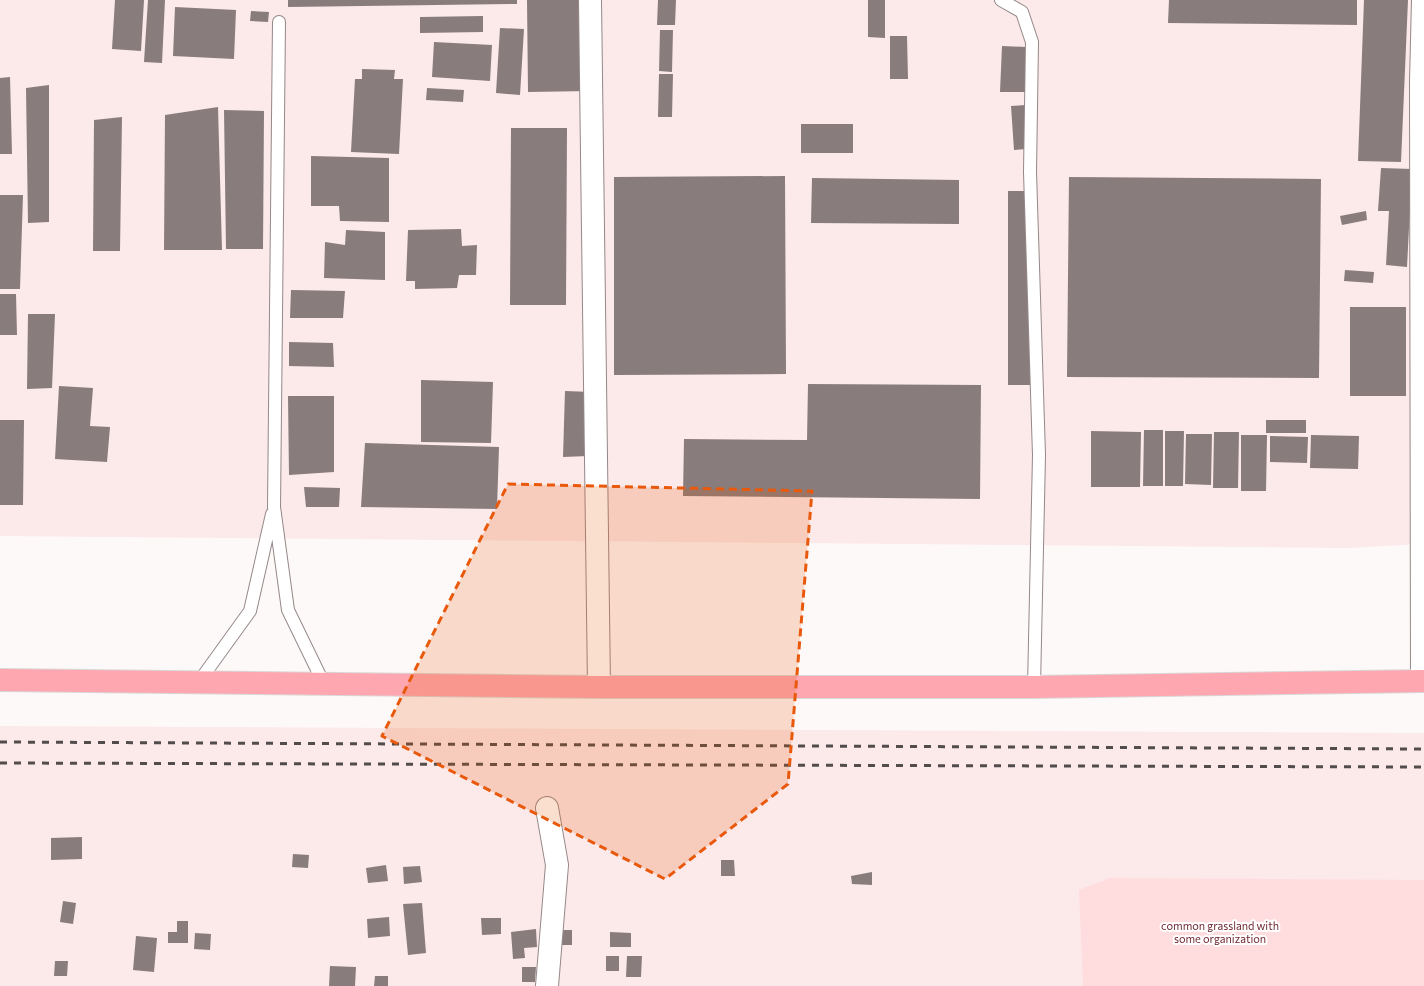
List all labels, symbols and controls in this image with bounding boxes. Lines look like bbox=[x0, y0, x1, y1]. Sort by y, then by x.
park label: common grassland with some organization bbox=[1161, 919, 1279, 945]

